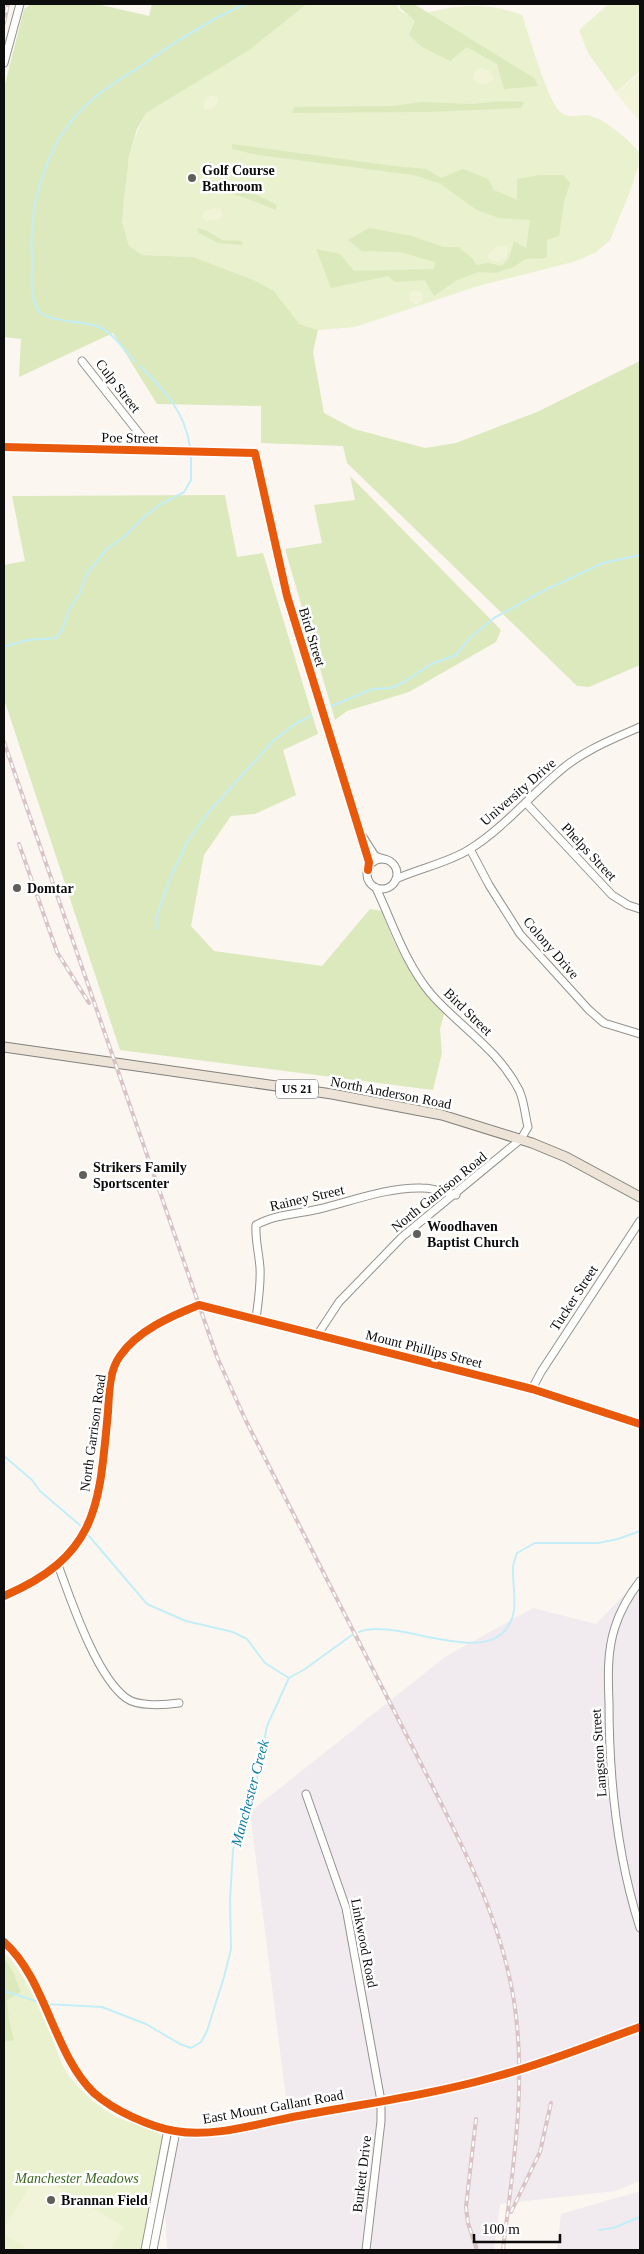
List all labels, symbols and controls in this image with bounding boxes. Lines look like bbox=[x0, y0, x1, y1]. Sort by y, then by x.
place label: Golf Course Bathroom bbox=[202, 163, 275, 194]
marker: Golf Course Bathroom bbox=[186, 172, 198, 184]
street label: Culp Street bbox=[93, 356, 143, 416]
street label: Poe Street bbox=[101, 430, 159, 446]
street label: Bird Street bbox=[296, 606, 328, 668]
street label: University Drive bbox=[477, 755, 559, 829]
street label: Phelps Street bbox=[558, 820, 620, 884]
place label: Domtar bbox=[27, 881, 74, 896]
marker: Domtar bbox=[11, 882, 23, 894]
street label: Colony Drive bbox=[520, 914, 582, 982]
street label: Bird Street bbox=[441, 985, 495, 1039]
street label: North Anderson Road bbox=[329, 1074, 453, 1112]
road number: US 21 bbox=[276, 1080, 318, 1098]
street label: North Garrison Road bbox=[388, 1149, 490, 1235]
place label: Strikers Family Sportscenter bbox=[93, 1160, 187, 1191]
marker: Strikers Family Sportscenter bbox=[77, 1169, 89, 1181]
street label: Rainey Street bbox=[268, 1182, 346, 1214]
place label: Woodhaven Baptist Church bbox=[427, 1219, 519, 1250]
marker: Woodhaven Baptist Church bbox=[411, 1228, 423, 1240]
street label: Tucker Street bbox=[547, 1262, 601, 1334]
street label: Mount Phillips Street bbox=[364, 1327, 484, 1371]
street label: North Garrison Road bbox=[77, 1373, 109, 1493]
street label: Langston Street bbox=[588, 1708, 610, 1798]
water label: Manchester Creek bbox=[228, 1738, 272, 1849]
street label: Linkwood Road bbox=[348, 1897, 380, 1989]
street label: East Mount Gallant Road bbox=[201, 2087, 345, 2127]
street label: Burkett Drive bbox=[350, 2135, 374, 2213]
park label: Manchester Meadows bbox=[14, 2171, 139, 2186]
place label: Brannan Field bbox=[61, 2193, 148, 2208]
marker: Brannan Field bbox=[45, 2194, 57, 2206]
scale bar bbox=[474, 2212, 560, 2244]
text: 100 m bbox=[482, 2221, 520, 2237]

